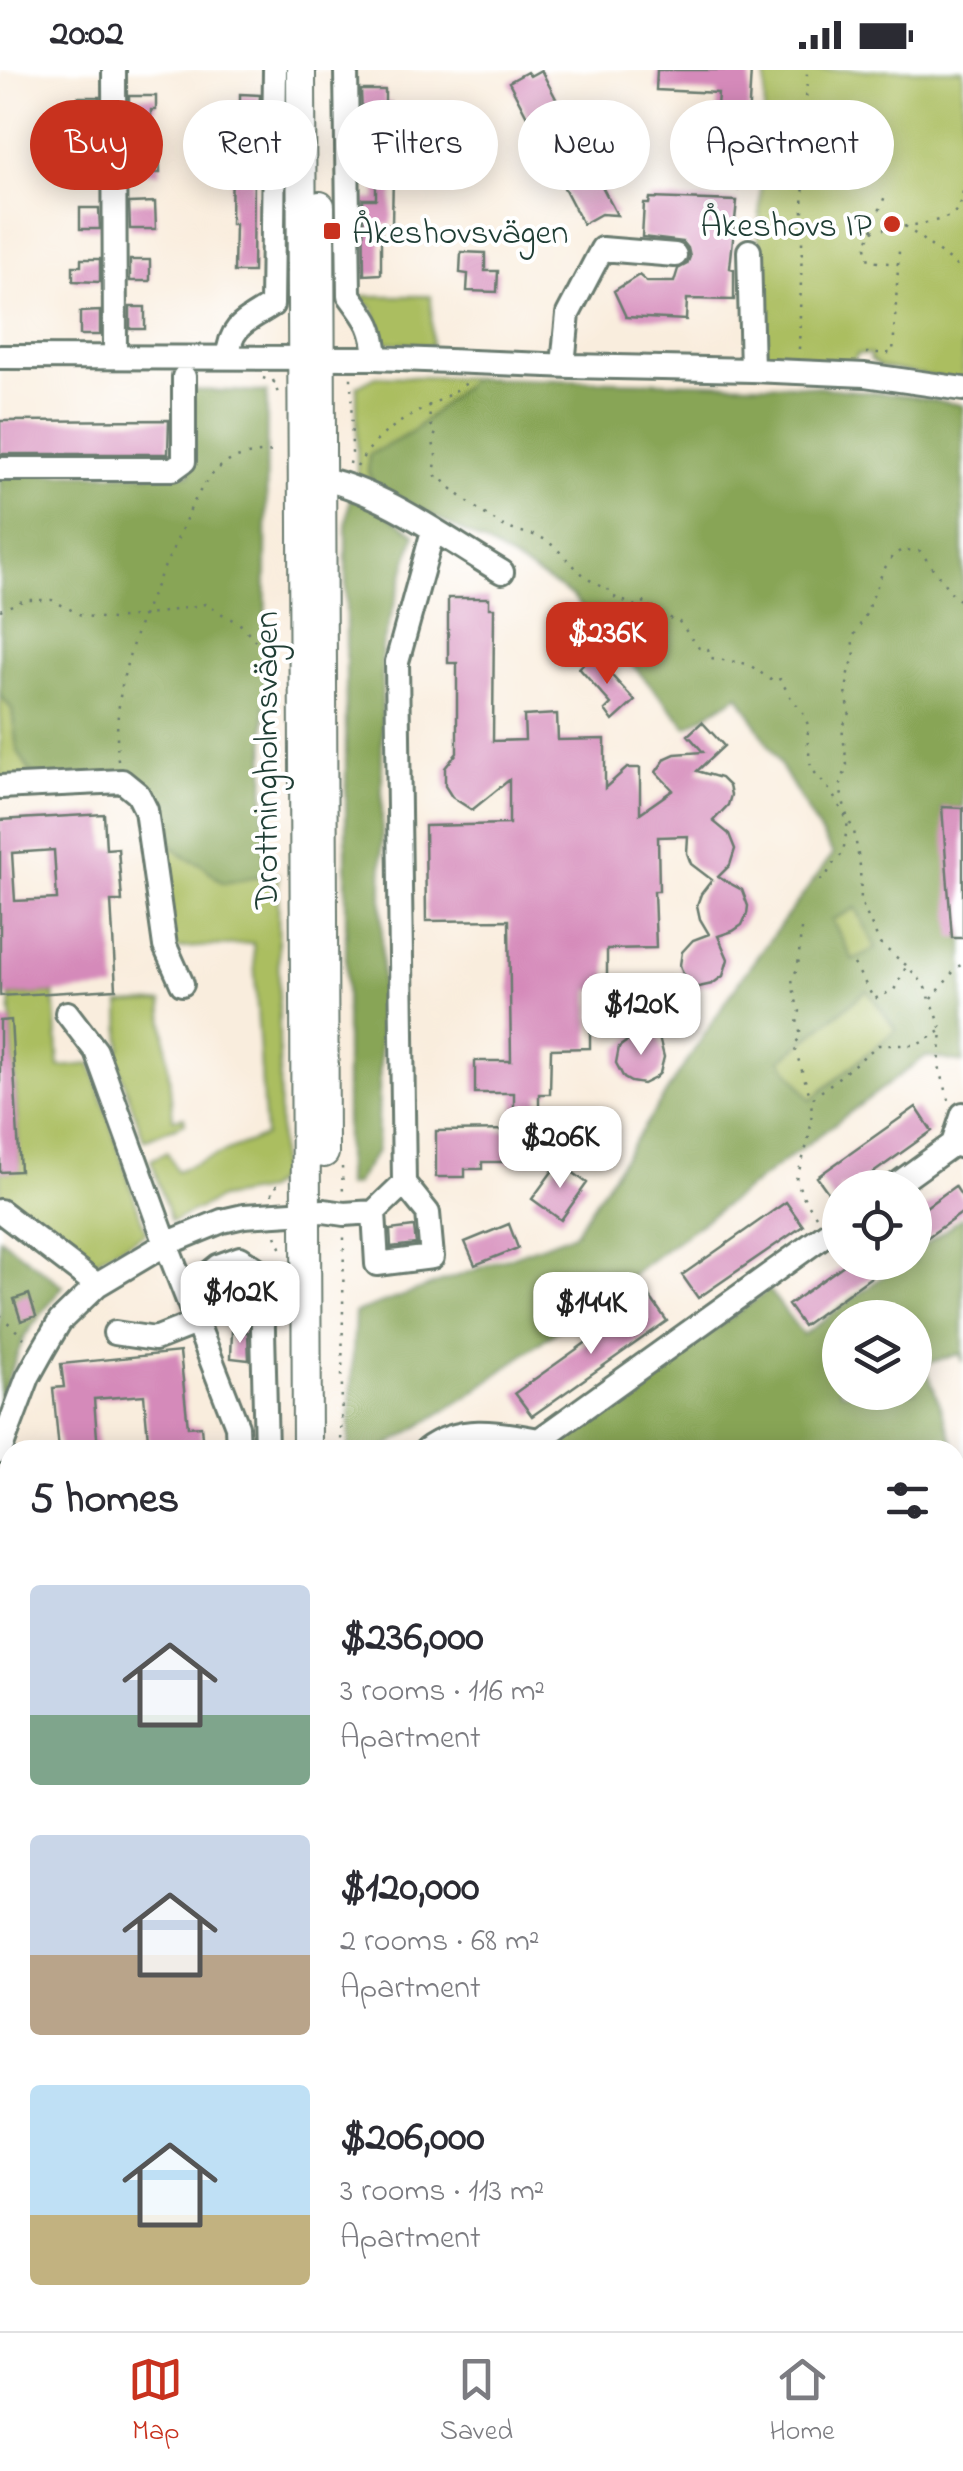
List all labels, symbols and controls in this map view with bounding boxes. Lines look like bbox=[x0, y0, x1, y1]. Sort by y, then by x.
text: 20:02 bbox=[50, 7, 124, 63]
chip: Buy bbox=[30, 100, 163, 190]
chip: Rent bbox=[183, 100, 317, 190]
chip: Filters bbox=[337, 100, 498, 190]
chip: New bbox=[518, 100, 650, 190]
chip: Apartment bbox=[670, 100, 894, 190]
place label: Åkeshovs IP bbox=[700, 202, 872, 253]
place label: Åkeshovsvägen bbox=[352, 209, 568, 260]
marker: Åkeshovs IP bbox=[881, 213, 903, 235]
marker: Åkeshovsvägen bbox=[321, 220, 343, 242]
pin: $236K bbox=[537, 602, 677, 687]
street label: Drottningholmsvägen bbox=[243, 611, 294, 910]
text: $236K bbox=[568, 611, 646, 658]
pin: $120K bbox=[571, 973, 711, 1058]
text: $120K bbox=[604, 982, 678, 1029]
pin: $206K bbox=[490, 1106, 630, 1191]
text: $206K bbox=[521, 1115, 599, 1162]
map controls bbox=[822, 1170, 932, 1410]
button: locate bbox=[822, 1170, 932, 1280]
pin: $102K bbox=[170, 1261, 310, 1346]
text: $102K bbox=[203, 1270, 277, 1317]
pin: $144K bbox=[521, 1272, 661, 1357]
text: $144K bbox=[555, 1281, 627, 1328]
button: layers bbox=[822, 1300, 932, 1410]
text: 5 homes bbox=[30, 1470, 179, 1531]
icon: filters bbox=[880, 1473, 935, 1528]
text: $236,000 bbox=[340, 1608, 484, 1669]
icon: home bbox=[110, 1625, 230, 1745]
text: 3 rooms · 116 m² bbox=[340, 1669, 545, 1716]
text: Apartment bbox=[340, 1716, 481, 1763]
text: $120,000 bbox=[340, 1858, 479, 1919]
icon: home bbox=[110, 1875, 230, 1995]
text: 2 rooms · 68 m² bbox=[340, 1919, 539, 1966]
text: Apartment bbox=[340, 1966, 481, 2013]
text: $206,000 bbox=[340, 2108, 485, 2169]
icon: home bbox=[110, 2125, 230, 2245]
text: 3 rooms · 113 m² bbox=[340, 2169, 544, 2216]
text: Apartment bbox=[340, 2216, 481, 2263]
tab: Map bbox=[128, 2352, 183, 2453]
tab: Saved bbox=[440, 2352, 513, 2453]
tab: Home bbox=[770, 2352, 835, 2453]

